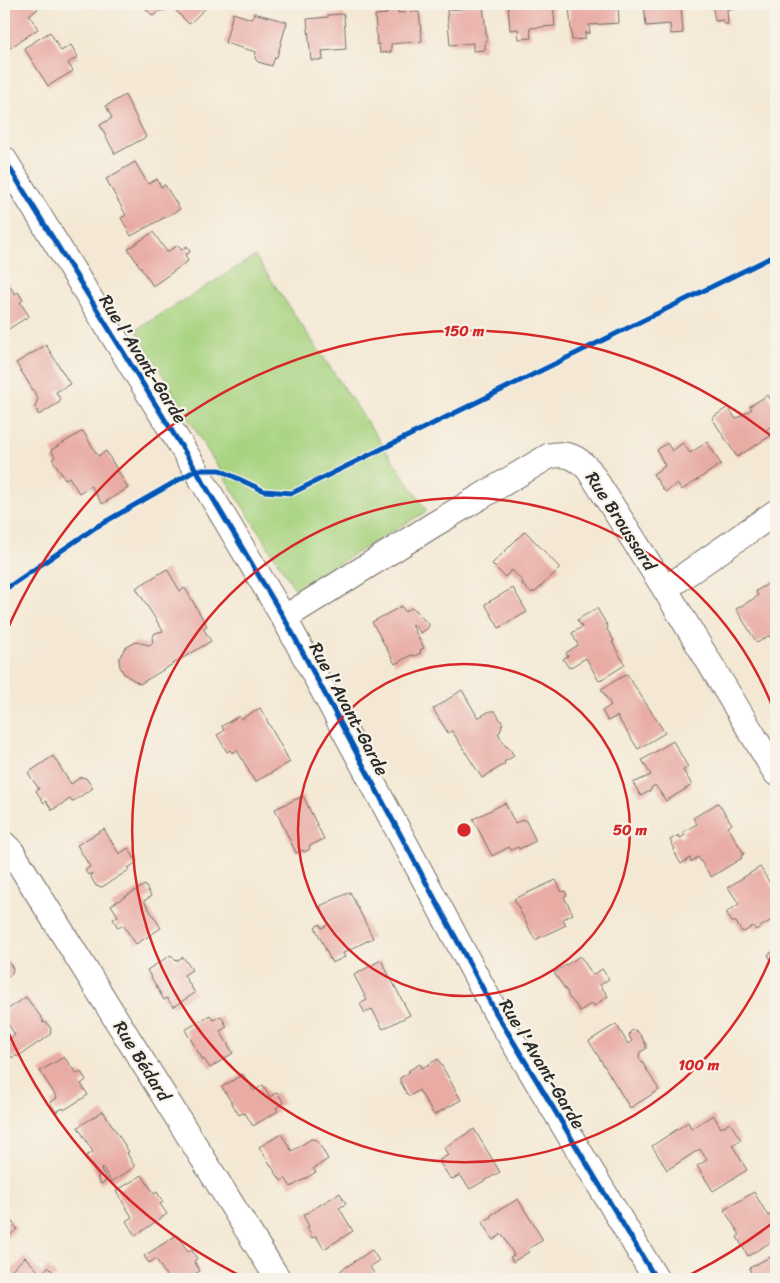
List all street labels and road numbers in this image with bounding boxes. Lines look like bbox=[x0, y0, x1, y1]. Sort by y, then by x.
street label: Rue l'Avant-Garde bbox=[90, 288, 196, 430]
street label: Rue Broussard bbox=[577, 465, 666, 579]
street label: Rue l'Avant-Garde bbox=[300, 636, 398, 782]
street label: Rue l'Avant-Garde bbox=[490, 992, 594, 1136]
street label: Rue Bédard bbox=[104, 1014, 180, 1109]

